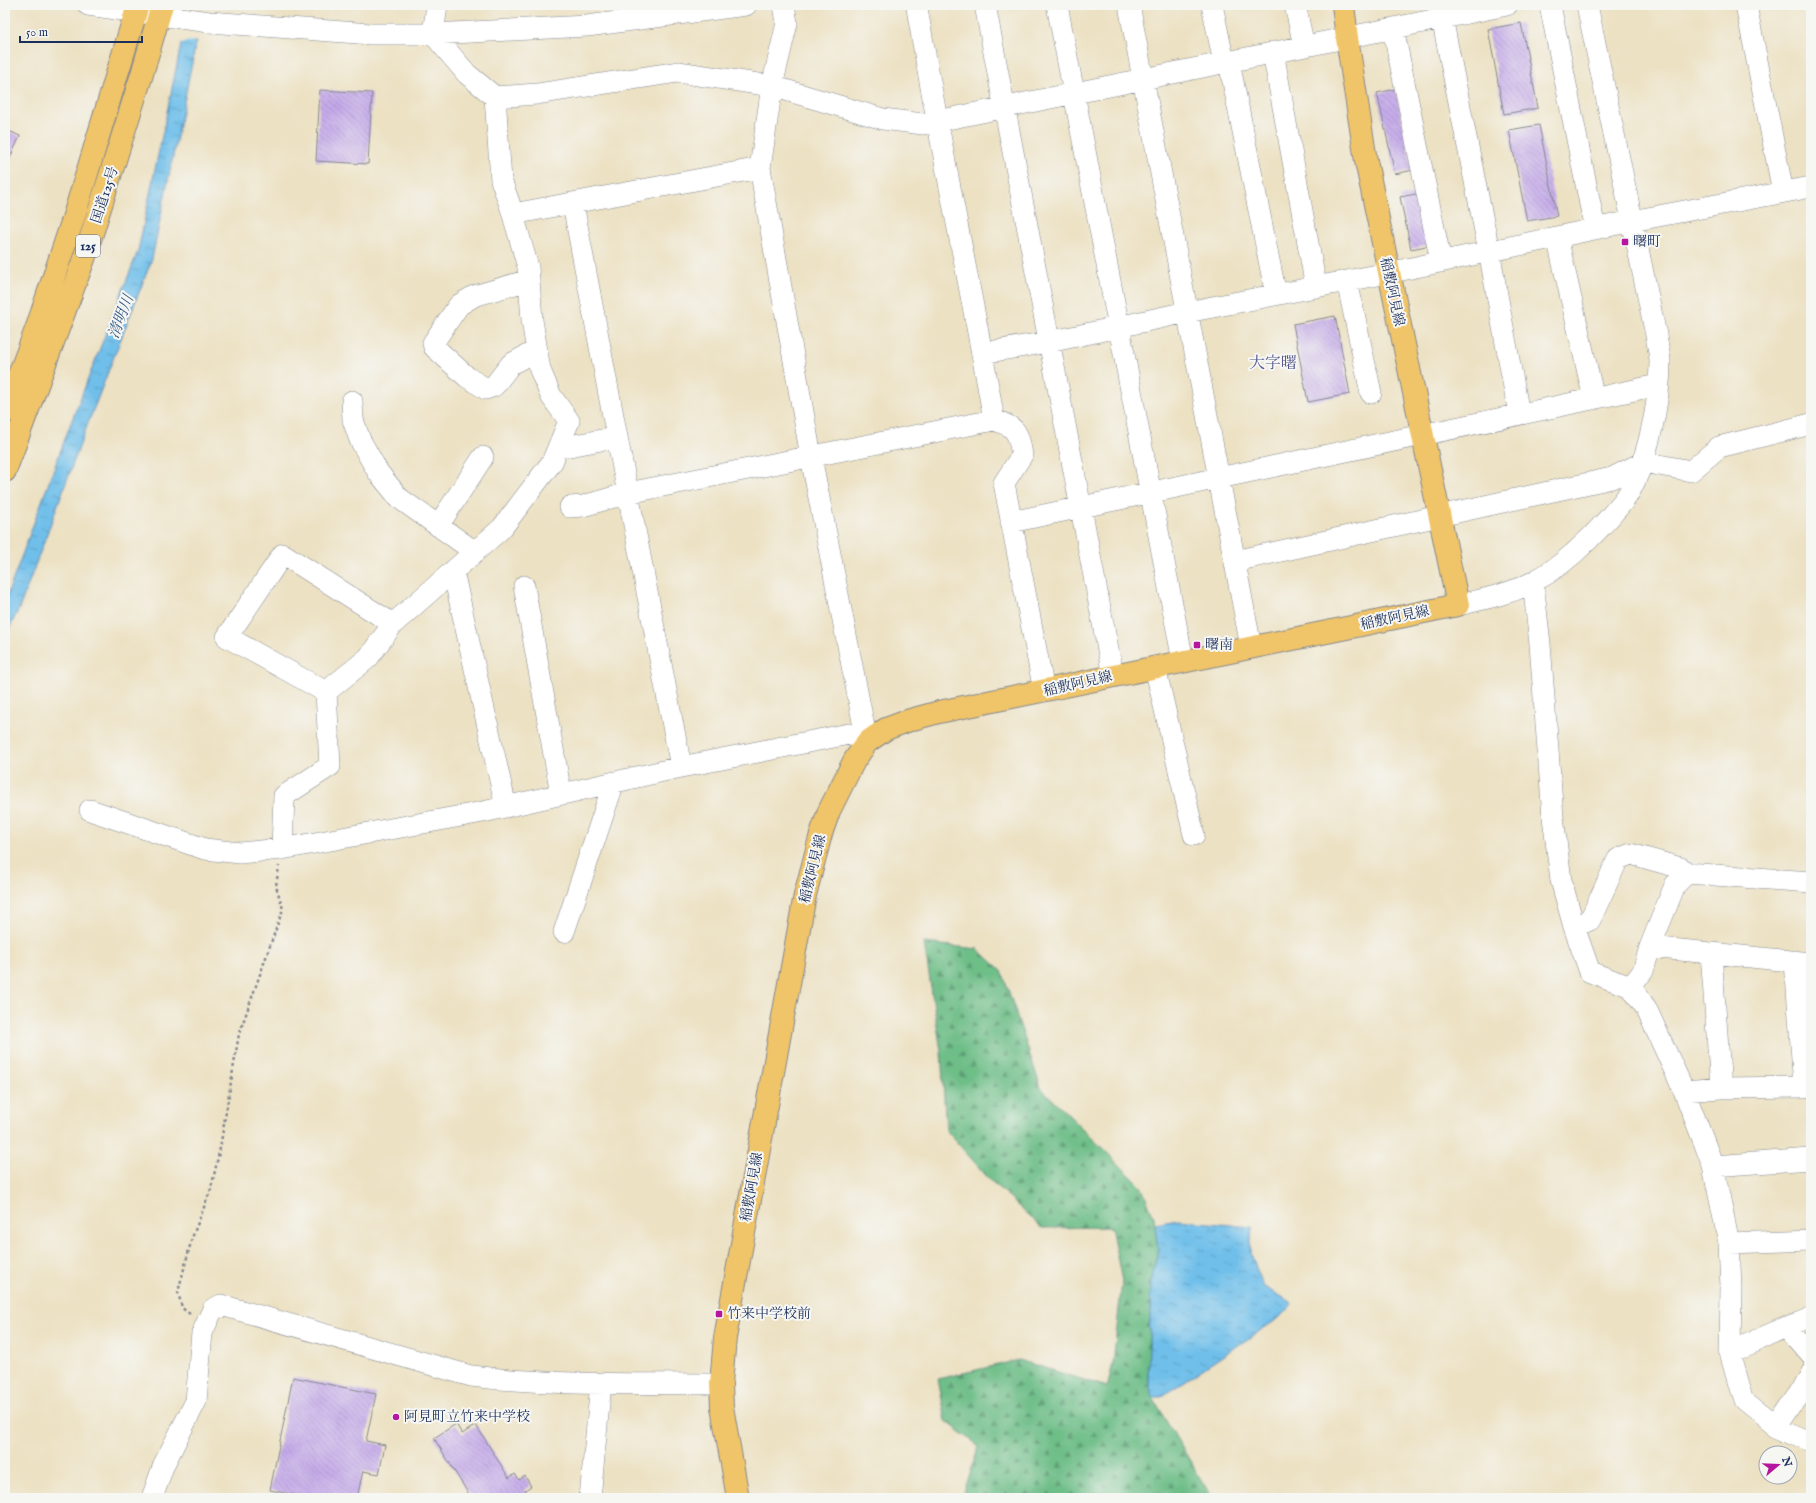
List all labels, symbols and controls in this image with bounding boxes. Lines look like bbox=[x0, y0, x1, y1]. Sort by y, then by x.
scale bar bbox=[20, 18, 142, 44]
text: 50 m bbox=[26, 25, 48, 40]
street label: 国道125号 bbox=[87, 164, 123, 226]
place label: 曙町 bbox=[1633, 233, 1661, 251]
road number: 125 bbox=[76, 235, 100, 257]
marker: 曙町 bbox=[1620, 237, 1630, 247]
street label: 稲敷阿見線 bbox=[1376, 256, 1408, 328]
water label: 清明川 bbox=[104, 291, 139, 341]
district label: 大字曙 bbox=[1249, 354, 1297, 374]
street label: 稲敷阿見線 bbox=[1359, 602, 1431, 634]
place label: 曙南 bbox=[1205, 636, 1233, 654]
marker: 曙南 bbox=[1192, 640, 1202, 650]
street label: 稲敷阿見線 bbox=[1042, 667, 1114, 701]
street label: 稲敷阿見線 bbox=[796, 833, 830, 905]
street label: 稲敷阿見線 bbox=[737, 1151, 767, 1223]
place label: 竹来中学校前 bbox=[727, 1305, 811, 1323]
marker: 竹来中学校前 bbox=[714, 1309, 724, 1319]
place label: 阿見町立竹来中学校 bbox=[404, 1408, 530, 1426]
marker: 阿見町立竹来中学校 bbox=[391, 1412, 401, 1422]
north arrow bbox=[1758, 1445, 1798, 1485]
text: N bbox=[1778, 1454, 1795, 1469]

